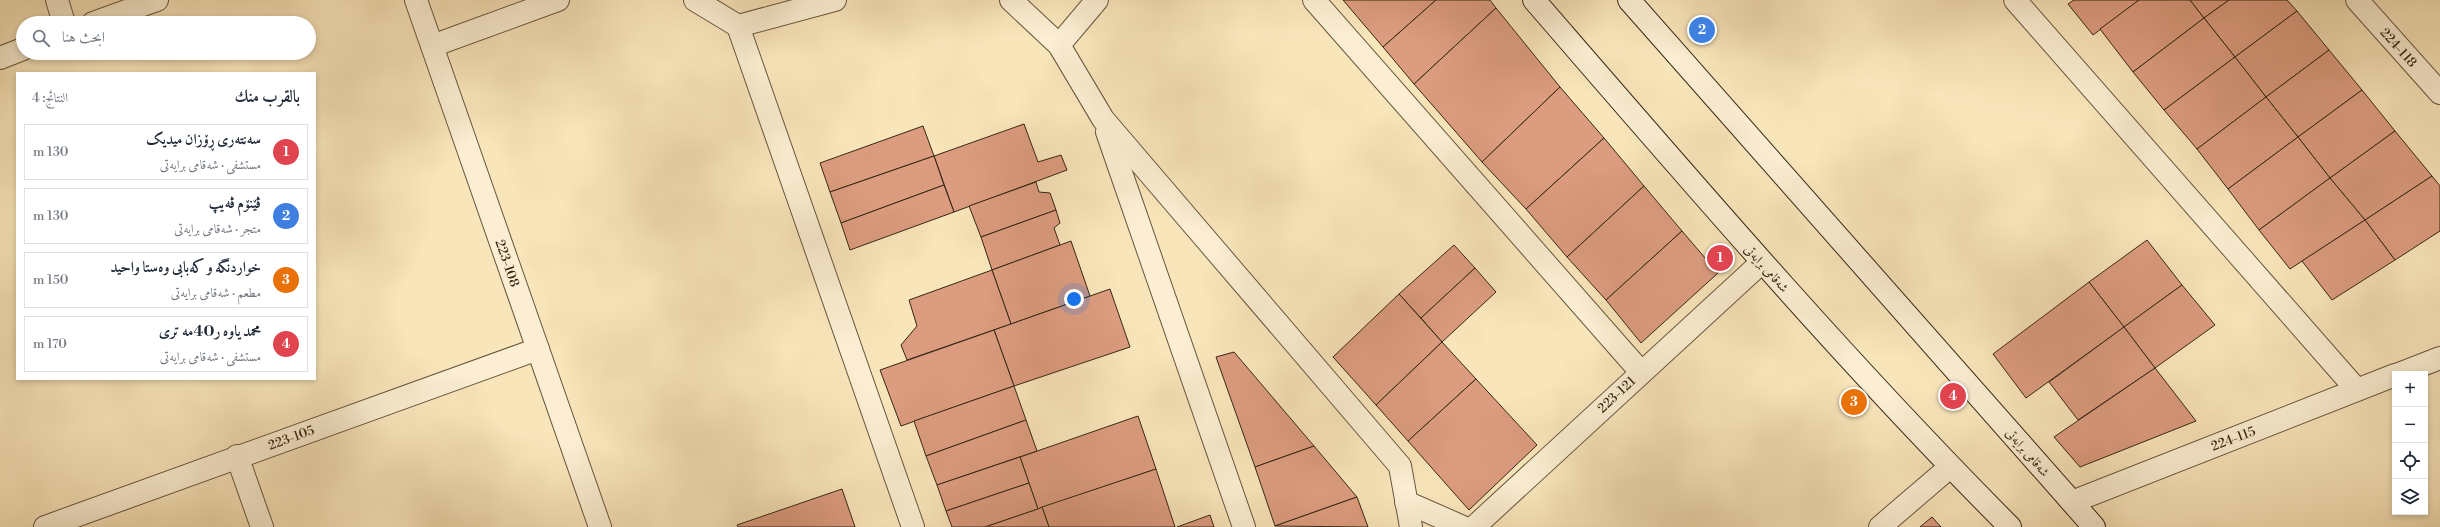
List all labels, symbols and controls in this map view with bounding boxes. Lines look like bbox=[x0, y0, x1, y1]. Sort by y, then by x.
pin: 2 bbox=[1689, 15, 1715, 45]
search box bbox=[16, 16, 316, 60]
street label: 224-118 bbox=[2377, 25, 2420, 71]
icon: search bbox=[30, 27, 52, 49]
text: ابحث هنا bbox=[62, 28, 105, 47]
text: بالقرب منك bbox=[234, 86, 300, 108]
text: النتائج: 4 bbox=[32, 90, 68, 106]
text: سەنتەری ڕۆزان میدیک bbox=[146, 130, 261, 149]
text: 130 m bbox=[33, 144, 68, 160]
text: 1 bbox=[283, 144, 289, 160]
text: مستشفى · شەقامی برایەتی bbox=[160, 157, 261, 173]
text: ڤێنۆم ڤەیپ bbox=[209, 194, 261, 213]
text: 130 m bbox=[33, 208, 68, 224]
text: 2 bbox=[282, 208, 290, 224]
text: متجر · شەقامی برایەتی bbox=[174, 221, 261, 237]
street label: 223-108 bbox=[492, 238, 523, 289]
street label: شەقامی برایەتی bbox=[1741, 241, 1792, 296]
pin: 1 bbox=[1707, 243, 1733, 273]
text: خواردنگە و کەبابی وەستا واحید bbox=[110, 258, 261, 277]
text: 150 m bbox=[33, 272, 68, 288]
text: 3 bbox=[282, 272, 290, 288]
text: مطعم · شەقامی برایەتی bbox=[171, 285, 261, 301]
your location bbox=[1064, 289, 1084, 309]
text: محمد ياوه ر40مه ترى bbox=[159, 322, 261, 341]
text: 170 m bbox=[33, 336, 67, 352]
text: 4 bbox=[282, 336, 290, 352]
text: مستشفى · شەقامی برایەتی bbox=[160, 349, 261, 365]
map controls bbox=[2392, 371, 2428, 515]
button: + bbox=[2392, 371, 2428, 407]
street label: 223-121 bbox=[1594, 373, 1639, 416]
pin: 4 bbox=[1940, 381, 1966, 411]
pin: 3 bbox=[1841, 387, 1867, 417]
button: − bbox=[2392, 407, 2428, 443]
street label: 223-105 bbox=[266, 422, 317, 454]
street label: 224-115 bbox=[2209, 423, 2258, 455]
street label: شەقامی برایەتی bbox=[2002, 425, 2053, 480]
button: locate bbox=[2392, 443, 2428, 479]
button: layers bbox=[2392, 479, 2428, 515]

